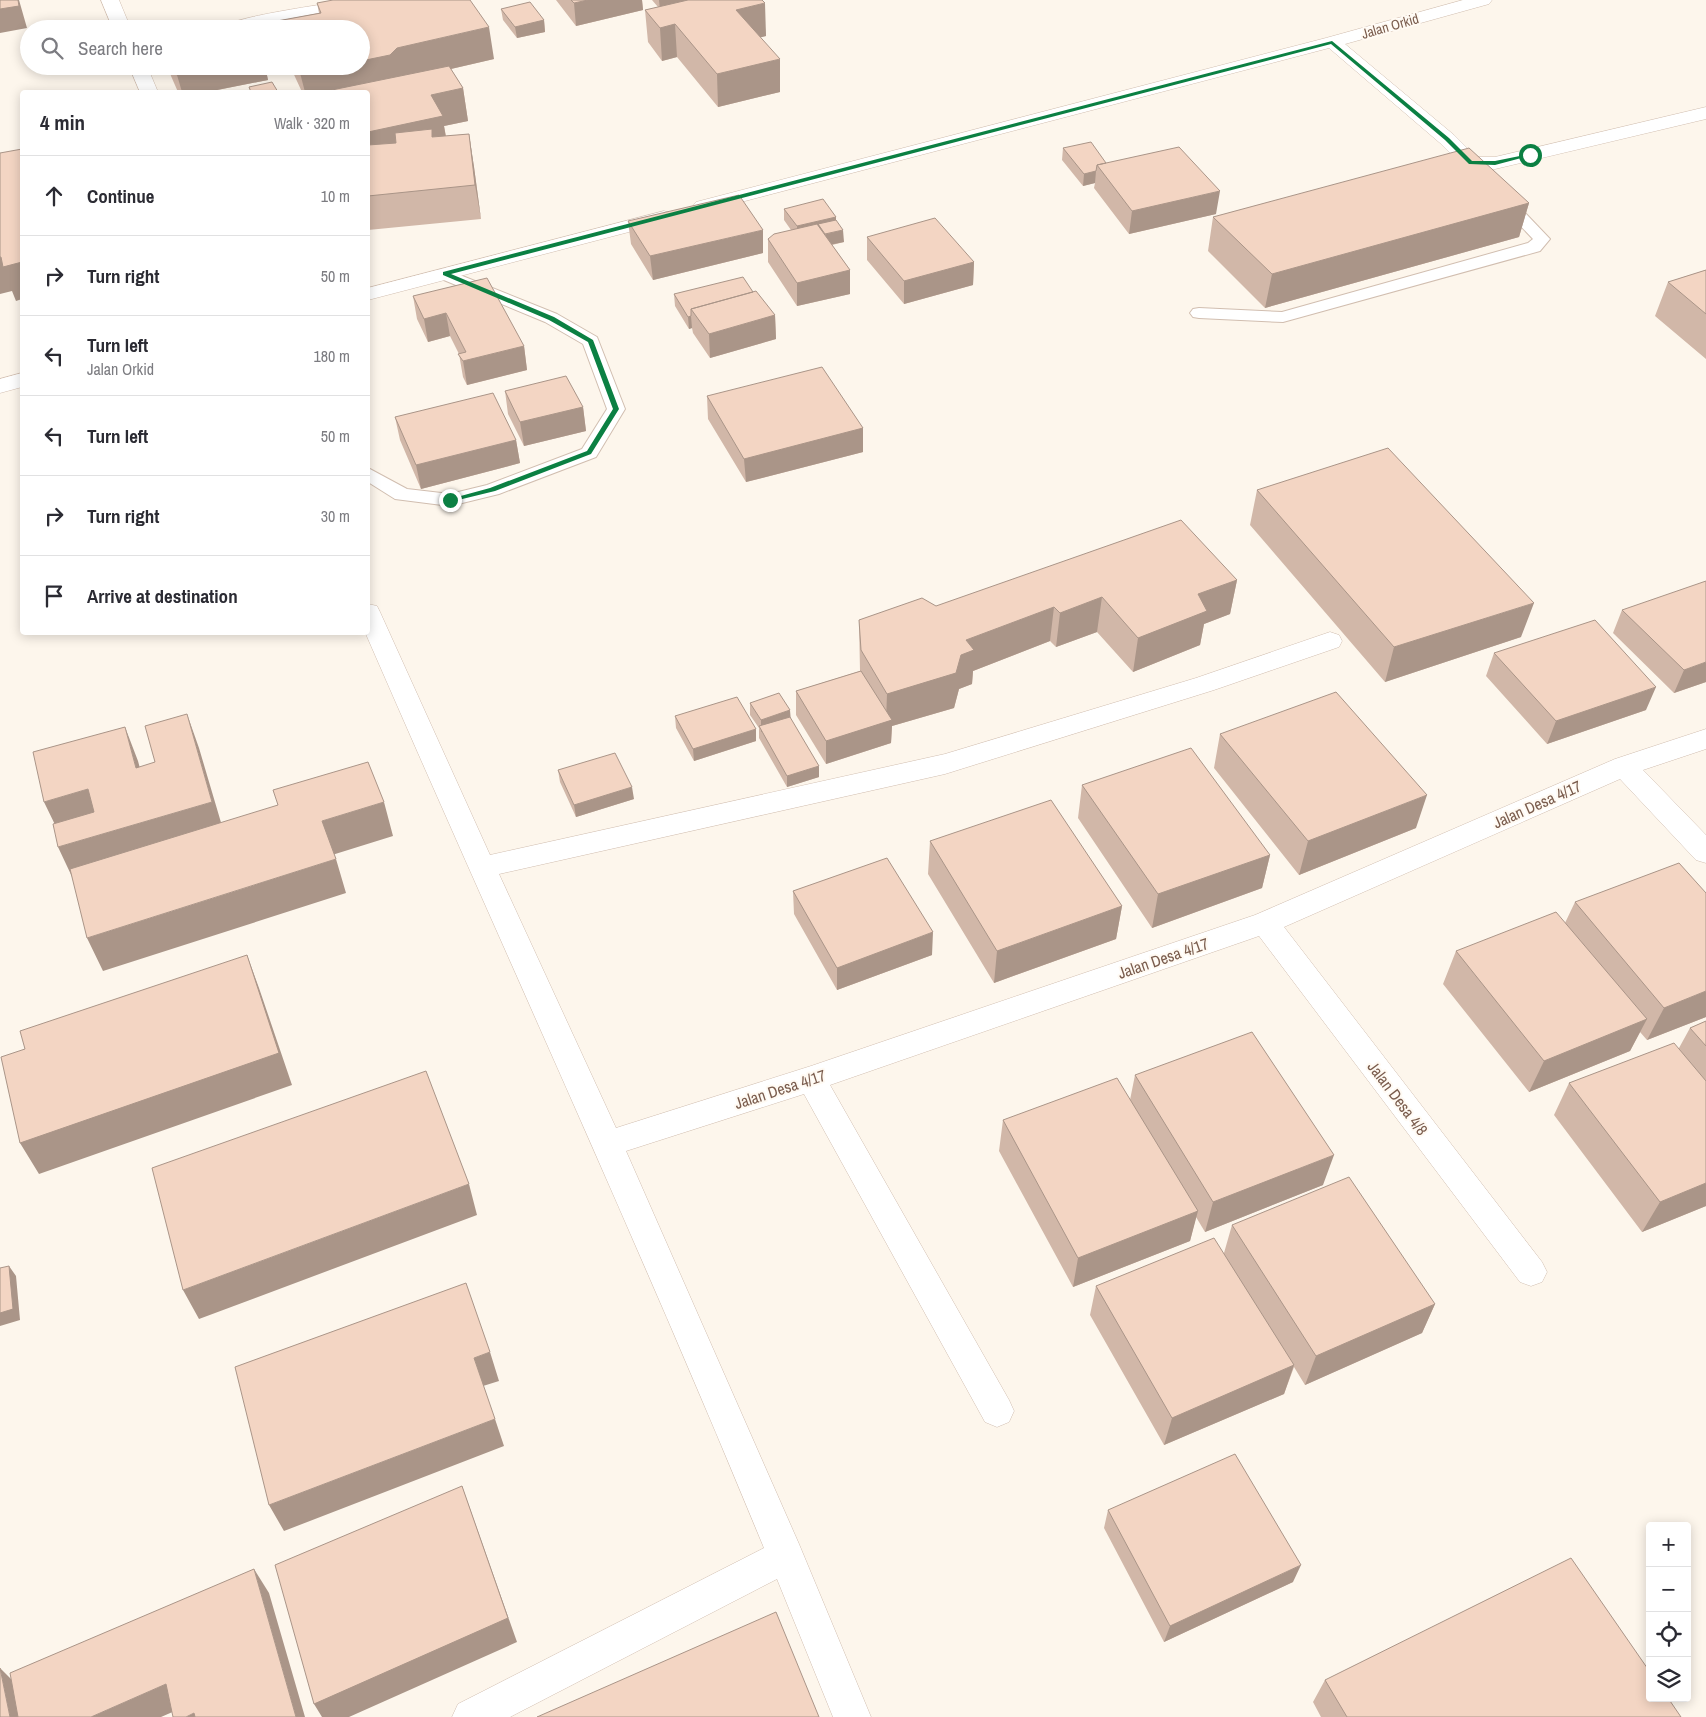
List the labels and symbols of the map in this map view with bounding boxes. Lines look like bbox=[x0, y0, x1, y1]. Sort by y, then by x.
street label: Jalan Orkid bbox=[1359, 9, 1421, 43]
route start bbox=[1519, 144, 1542, 167]
route end bbox=[439, 489, 462, 512]
street label: Jalan Desa 4/17 bbox=[1489, 775, 1585, 833]
street label: Jalan Desa 4/17 bbox=[1115, 932, 1211, 984]
street label: Jalan Desa 4/8 bbox=[1363, 1056, 1433, 1140]
street label: Jalan Desa 4/17 bbox=[732, 1064, 828, 1114]

